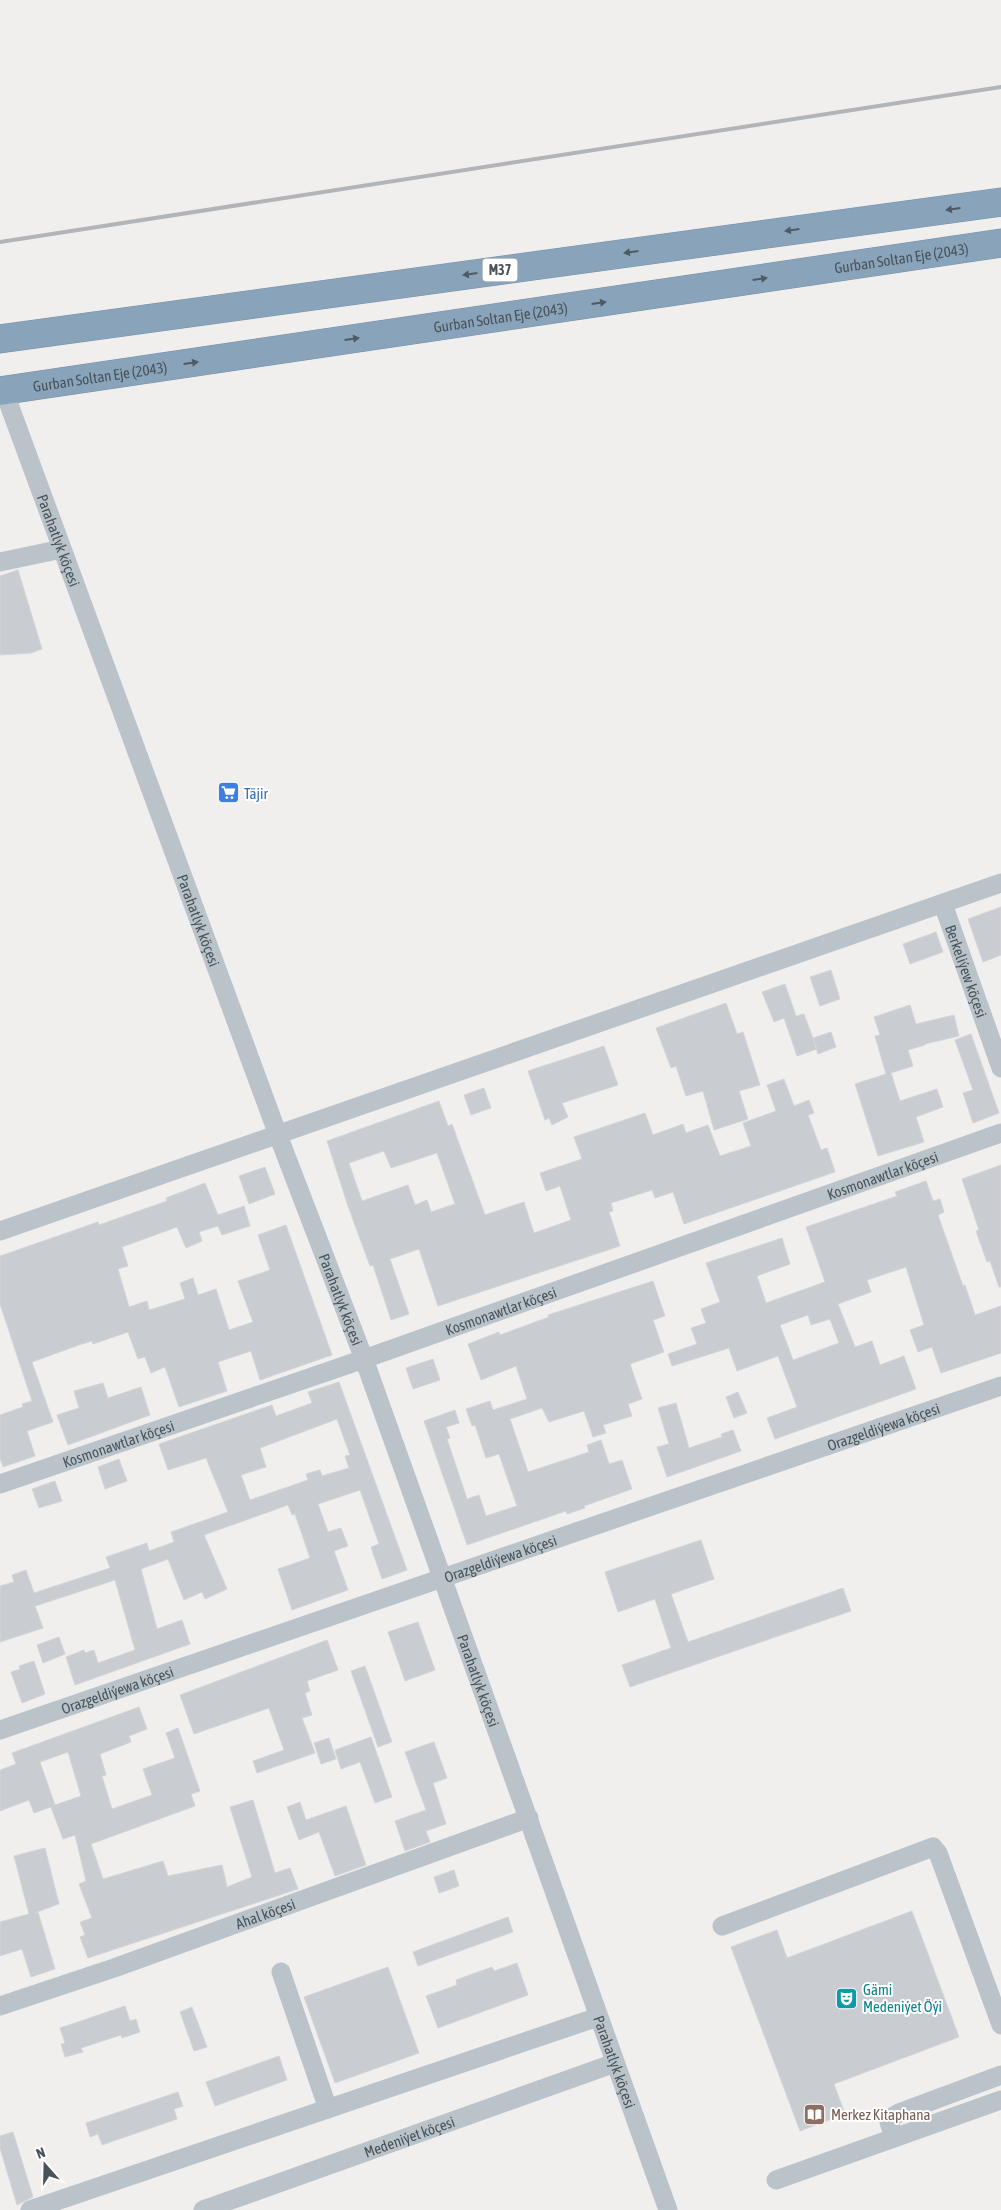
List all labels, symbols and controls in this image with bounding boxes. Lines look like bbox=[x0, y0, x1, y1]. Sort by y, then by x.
one-way arrow bbox=[944, 205, 960, 213]
one-way arrow bbox=[783, 226, 799, 234]
street label: Gurban Soltan Eje (2043) bbox=[833, 239, 969, 276]
one-way arrow bbox=[622, 248, 638, 256]
road number: M37 bbox=[482, 258, 518, 282]
one-way arrow bbox=[461, 270, 477, 278]
one-way arrow bbox=[752, 275, 768, 283]
street label: Gurban Soltan Eje (2043) bbox=[432, 299, 569, 335]
one-way arrow bbox=[591, 299, 607, 307]
one-way arrow bbox=[344, 335, 360, 343]
street label: Gurban Soltan Eje (2043) bbox=[32, 358, 168, 395]
one-way arrow bbox=[183, 359, 199, 367]
street label: Parahatlyk köçesi bbox=[34, 492, 84, 589]
supermarket icon: Täjir bbox=[216, 781, 240, 805]
place label: Täjir bbox=[244, 785, 268, 802]
street label: Parahatlyk köçesi bbox=[174, 872, 224, 969]
street label: Berkeliýew köçesi bbox=[942, 922, 991, 1020]
street label: Kosmonawtlar köçesi bbox=[825, 1148, 940, 1203]
street label: Parahatlyk köçesi bbox=[316, 1251, 366, 1348]
street label: Kosmonawtlar köçesi bbox=[443, 1283, 559, 1338]
street label: Orazgeldiýewa köçesi bbox=[825, 1399, 942, 1454]
street label: Kosmonawtlar köçesi bbox=[60, 1416, 176, 1470]
street label: Orazgeldiýewa köçesi bbox=[442, 1531, 559, 1585]
street label: Parahatlyk köçesi bbox=[454, 1632, 503, 1729]
street label: Orazgeldiýewa köçesi bbox=[59, 1663, 176, 1717]
street label: Ahal köçesi bbox=[233, 1895, 297, 1932]
place label: Gämi Medeniýet Öýi bbox=[863, 1981, 942, 2015]
theatre icon: Gämi Medeniýet Öýi bbox=[835, 1986, 859, 2010]
street label: Parahatlyk köçesi bbox=[591, 2013, 639, 2110]
library icon: Merkez Kitaphana bbox=[803, 2102, 827, 2126]
place label: Merkez Kitaphana bbox=[831, 2106, 931, 2123]
street label: Medeniýet köçesi bbox=[362, 2112, 457, 2160]
north arrow bbox=[20, 2140, 70, 2190]
text: N bbox=[34, 2144, 47, 2162]

